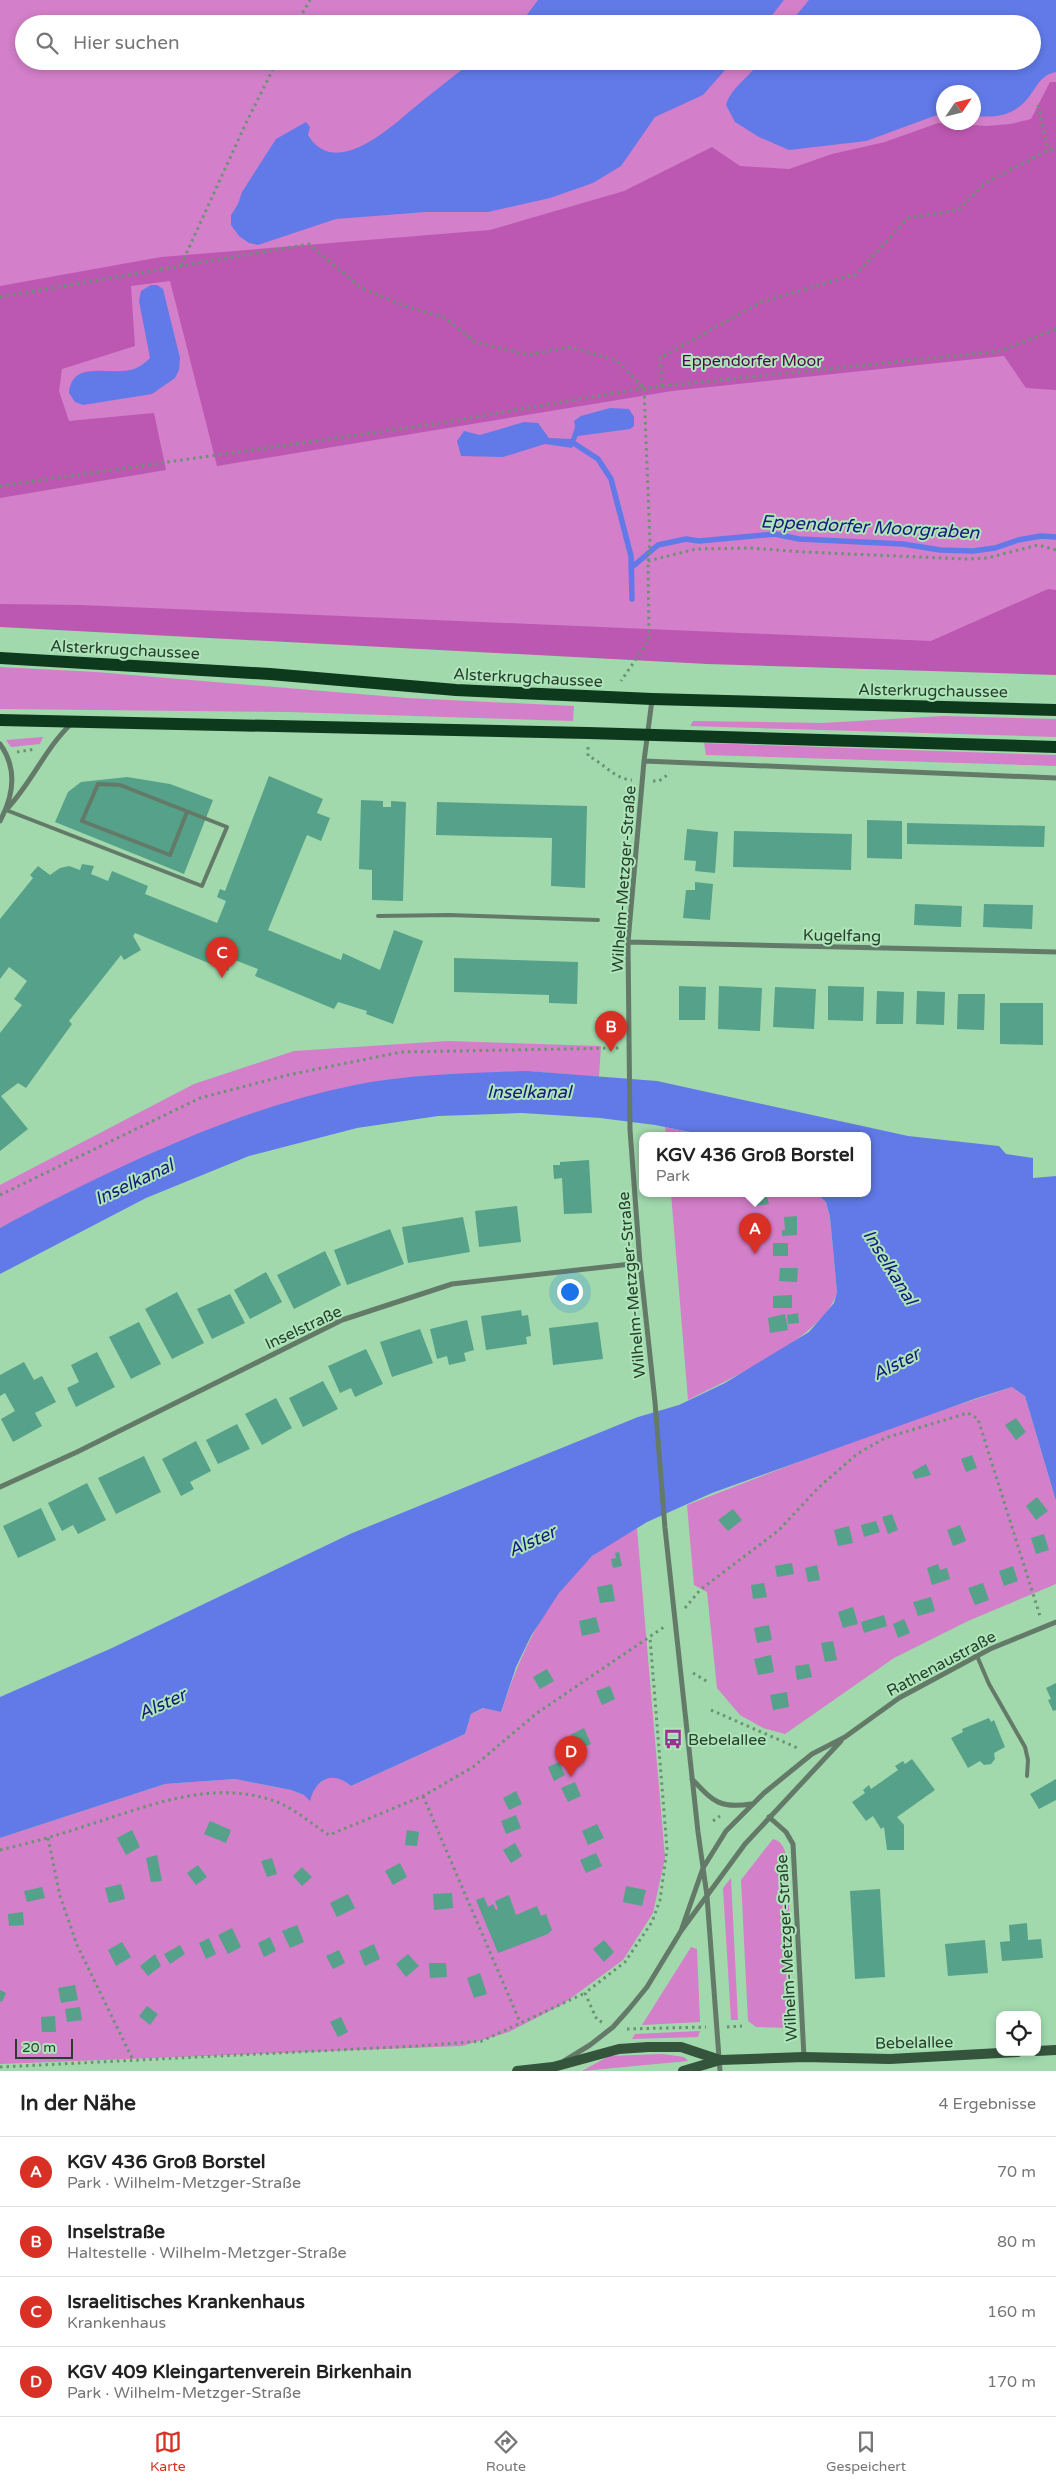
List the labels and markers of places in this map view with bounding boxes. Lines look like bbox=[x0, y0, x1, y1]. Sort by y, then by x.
pin: C bbox=[206, 937, 238, 978]
pin: B bbox=[595, 1011, 627, 1052]
pin: A bbox=[739, 1213, 771, 1254]
bus stop icon: Bebelallee bbox=[662, 1728, 684, 1750]
place label: Bebelallee bbox=[688, 1730, 766, 1750]
pin: D bbox=[555, 1736, 587, 1777]

